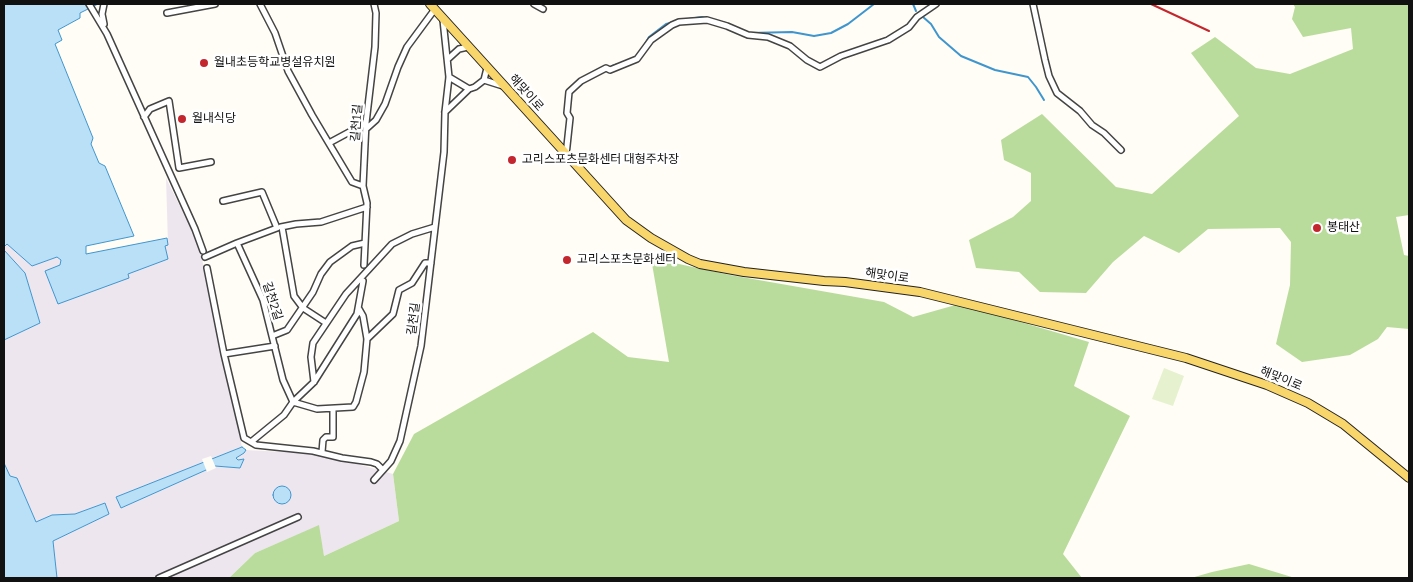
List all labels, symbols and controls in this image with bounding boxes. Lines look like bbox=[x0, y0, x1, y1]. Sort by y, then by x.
place label: 월내초등학교병설유치원 bbox=[214, 56, 335, 70]
marker: 월내초등학교병설유치원 bbox=[198, 57, 210, 69]
street label: 해맞이로 bbox=[506, 72, 546, 114]
street label: 길천1길 bbox=[348, 104, 366, 142]
place label: 월내식당 bbox=[192, 112, 236, 126]
marker: 월내식당 bbox=[176, 113, 188, 125]
place label: 고리스포츠문화센터 대형주차장 bbox=[522, 153, 679, 167]
marker: 고리스포츠문화센터 대형주차장 bbox=[506, 154, 518, 166]
place label: 봉태산 bbox=[1327, 221, 1360, 235]
marker: 봉태산 bbox=[1311, 222, 1323, 234]
place label: 고리스포츠문화센터 bbox=[577, 253, 676, 267]
marker: 고리스포츠문화센터 bbox=[561, 254, 573, 266]
street label: 해맞이로 bbox=[864, 266, 910, 286]
street label: 길천2길 bbox=[259, 280, 285, 322]
street label: 길천길 bbox=[405, 302, 423, 336]
street label: 해맞이로 bbox=[1258, 364, 1304, 394]

